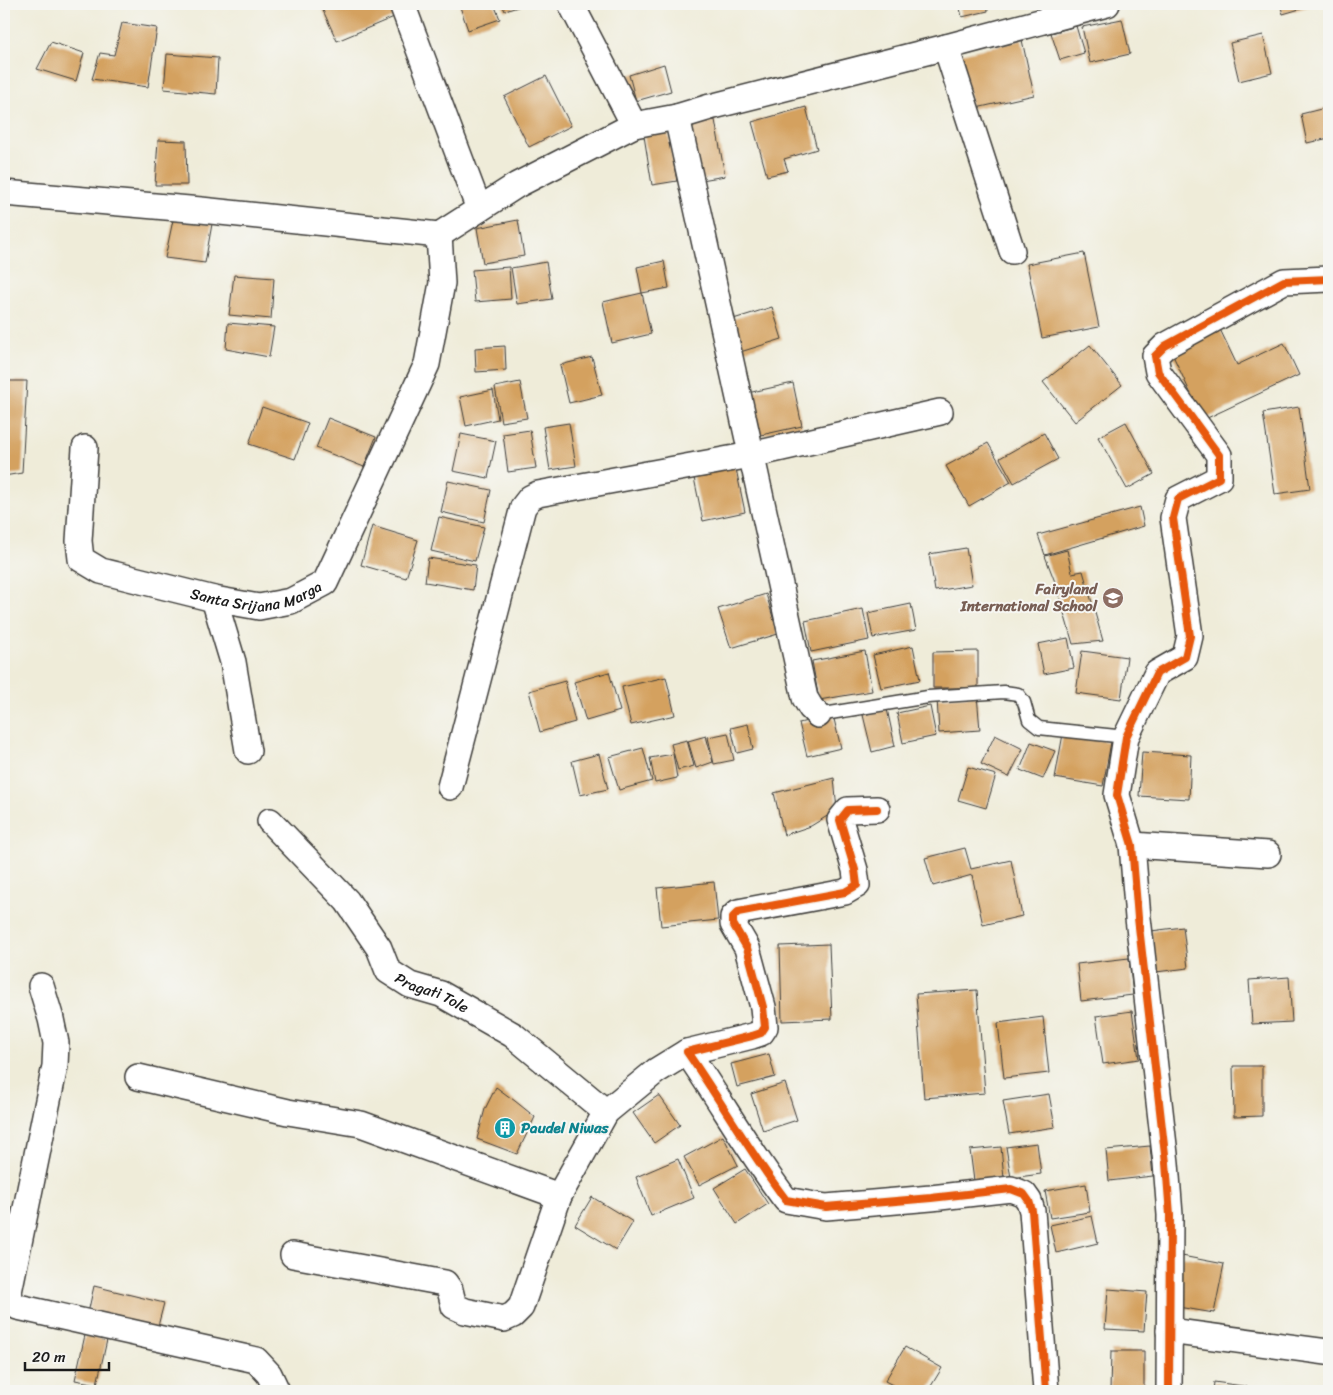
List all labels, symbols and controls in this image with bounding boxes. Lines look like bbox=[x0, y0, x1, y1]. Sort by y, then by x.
street label: Santa Srijana Marga bbox=[188, 574, 327, 620]
place label: Fairyland International School bbox=[960, 576, 1098, 619]
school or university icon: Fairyland International School bbox=[1101, 586, 1125, 610]
street label: Pragati Tole bbox=[390, 965, 474, 1020]
place label: Paudel Niwas bbox=[521, 1115, 609, 1141]
building icon: Paudel Niwas bbox=[493, 1116, 517, 1140]
scale bar bbox=[25, 1340, 109, 1372]
text: 20 m bbox=[32, 1344, 66, 1370]

